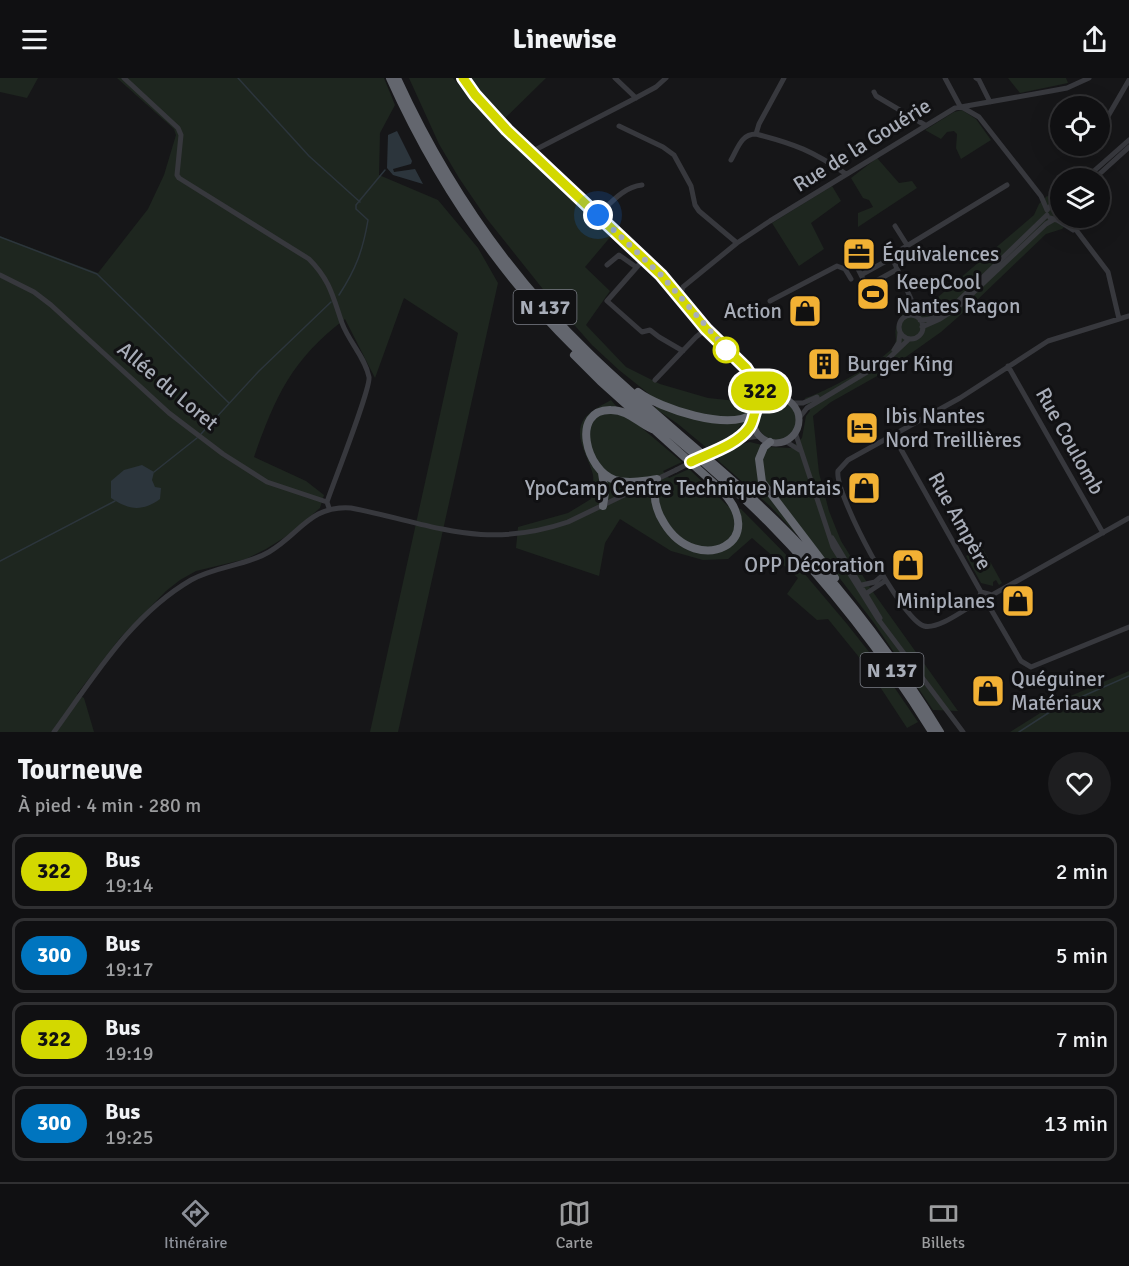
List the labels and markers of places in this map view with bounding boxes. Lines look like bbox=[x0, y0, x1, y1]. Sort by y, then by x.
office icon: Équivalences bbox=[841, 236, 877, 272]
place label: Équivalences bbox=[882, 241, 999, 267]
place label: KeepCool Nantes Ragon bbox=[896, 269, 1020, 319]
sports icon: KeepCool Nantes Ragon bbox=[855, 276, 891, 312]
shop icon: Action bbox=[787, 293, 823, 329]
place label: Action bbox=[724, 298, 782, 324]
unlabelled marker bbox=[713, 337, 739, 363]
building icon: Burger King bbox=[806, 346, 842, 382]
place label: Burger King bbox=[847, 351, 953, 377]
place label: Ibis Nantes Nord Treillières bbox=[885, 403, 1022, 453]
hotel icon: Ibis Nantes Nord Treillières bbox=[844, 410, 880, 446]
shop icon: YpoCamp Centre Technique Nantais bbox=[846, 470, 882, 506]
place label: YpoCamp Centre Technique Nantais bbox=[525, 475, 841, 501]
shop icon: OPP Décoration bbox=[890, 547, 926, 583]
place label: OPP Décoration bbox=[744, 552, 885, 578]
shop icon: Miniplanes bbox=[1000, 583, 1036, 619]
place label: Miniplanes bbox=[896, 588, 995, 614]
place label: Quéguiner Matériaux bbox=[1011, 666, 1105, 716]
shop icon: Quéguiner Matériaux bbox=[970, 673, 1006, 709]

